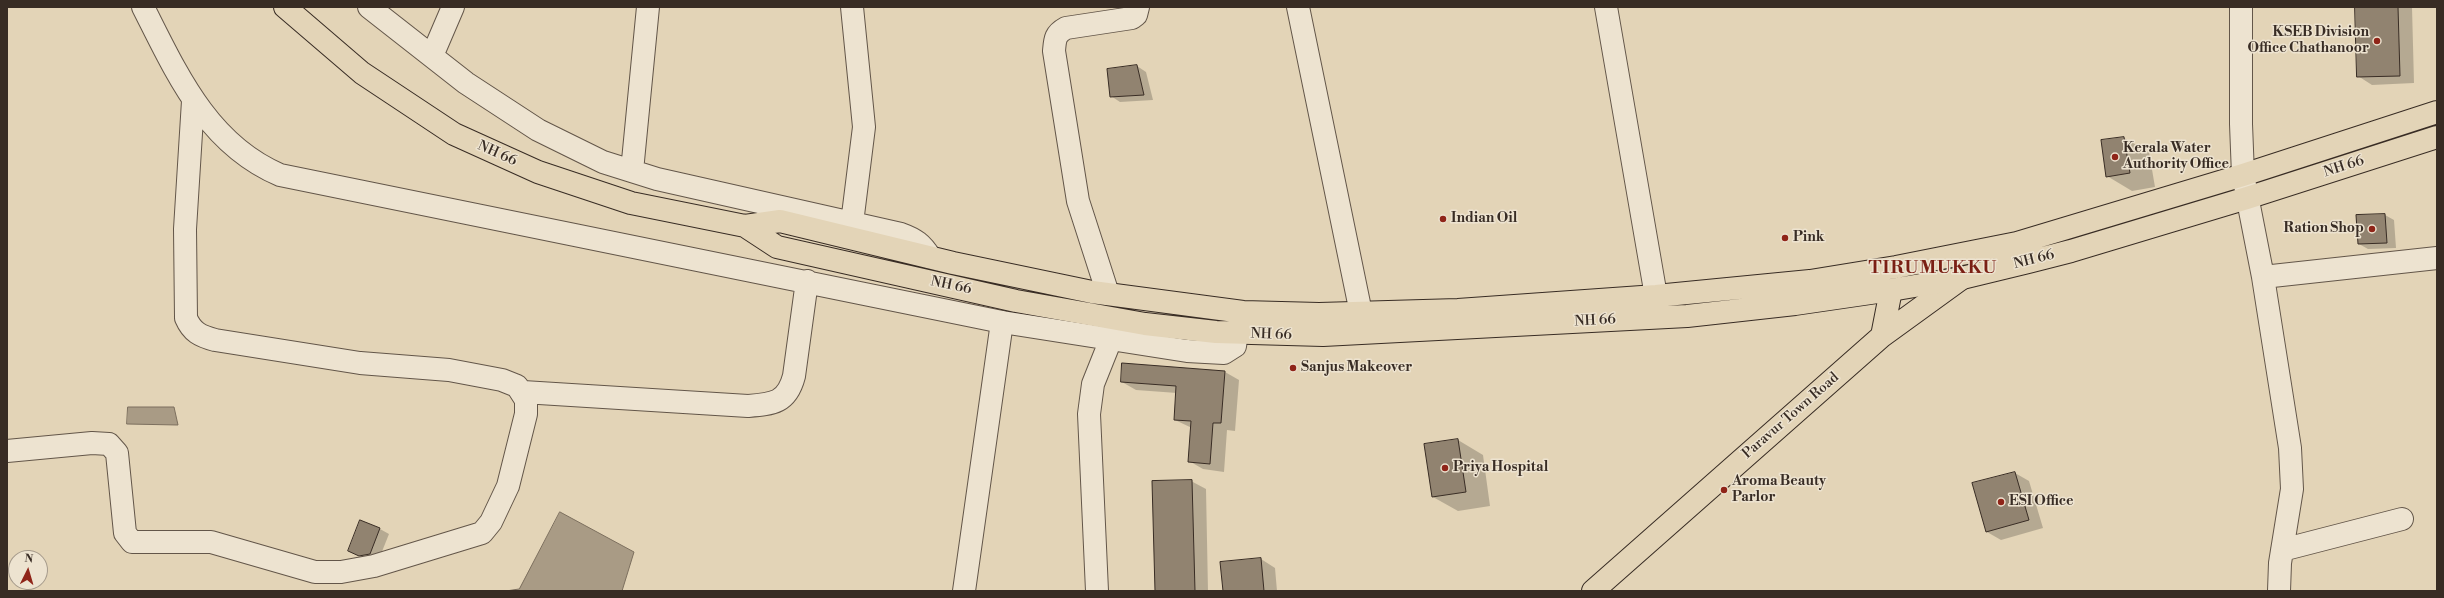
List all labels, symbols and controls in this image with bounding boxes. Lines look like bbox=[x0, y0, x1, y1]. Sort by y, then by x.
place label: KSEB Division Office Chathanoor bbox=[2248, 25, 2369, 58]
marker: KSEB Division Office Chathanoor bbox=[2372, 36, 2382, 46]
street label: NH 66 bbox=[475, 138, 519, 170]
place label: Kerala Water Authority Office bbox=[2123, 141, 2229, 174]
marker: Kerala Water Authority Office bbox=[2110, 152, 2120, 162]
street label: NH 66 bbox=[2322, 153, 2366, 181]
place label: Indian Oil bbox=[1451, 211, 1517, 227]
marker: Indian Oil bbox=[1438, 214, 1448, 224]
place label: Ration Shop bbox=[2284, 221, 2364, 237]
marker: Ration Shop bbox=[2367, 224, 2377, 234]
place label: Pink bbox=[1793, 230, 1825, 246]
marker: Pink bbox=[1780, 233, 1790, 243]
street label: NH 66 bbox=[2012, 247, 2056, 273]
district label: TIRUMUKKU bbox=[1869, 258, 1997, 280]
street label: NH 66 bbox=[929, 273, 973, 299]
street label: NH 66 bbox=[1574, 312, 1616, 330]
street label: NH 66 bbox=[1250, 326, 1292, 344]
place label: Sanjus Makeover bbox=[1301, 360, 1412, 376]
marker: Sanjus Makeover bbox=[1288, 363, 1298, 373]
street label: Paravur Town Road bbox=[1739, 370, 1843, 462]
place label: Priya Hospital bbox=[1453, 460, 1548, 476]
marker: Priya Hospital bbox=[1440, 463, 1450, 473]
place label: Aroma Beauty Parlor bbox=[1732, 474, 1826, 506]
marker: Aroma Beauty Parlor bbox=[1719, 485, 1729, 495]
place label: ESI Office bbox=[2009, 494, 2074, 510]
marker: ESI Office bbox=[1996, 497, 2006, 507]
north arrow bbox=[8, 550, 48, 590]
text: N bbox=[24, 552, 34, 566]

